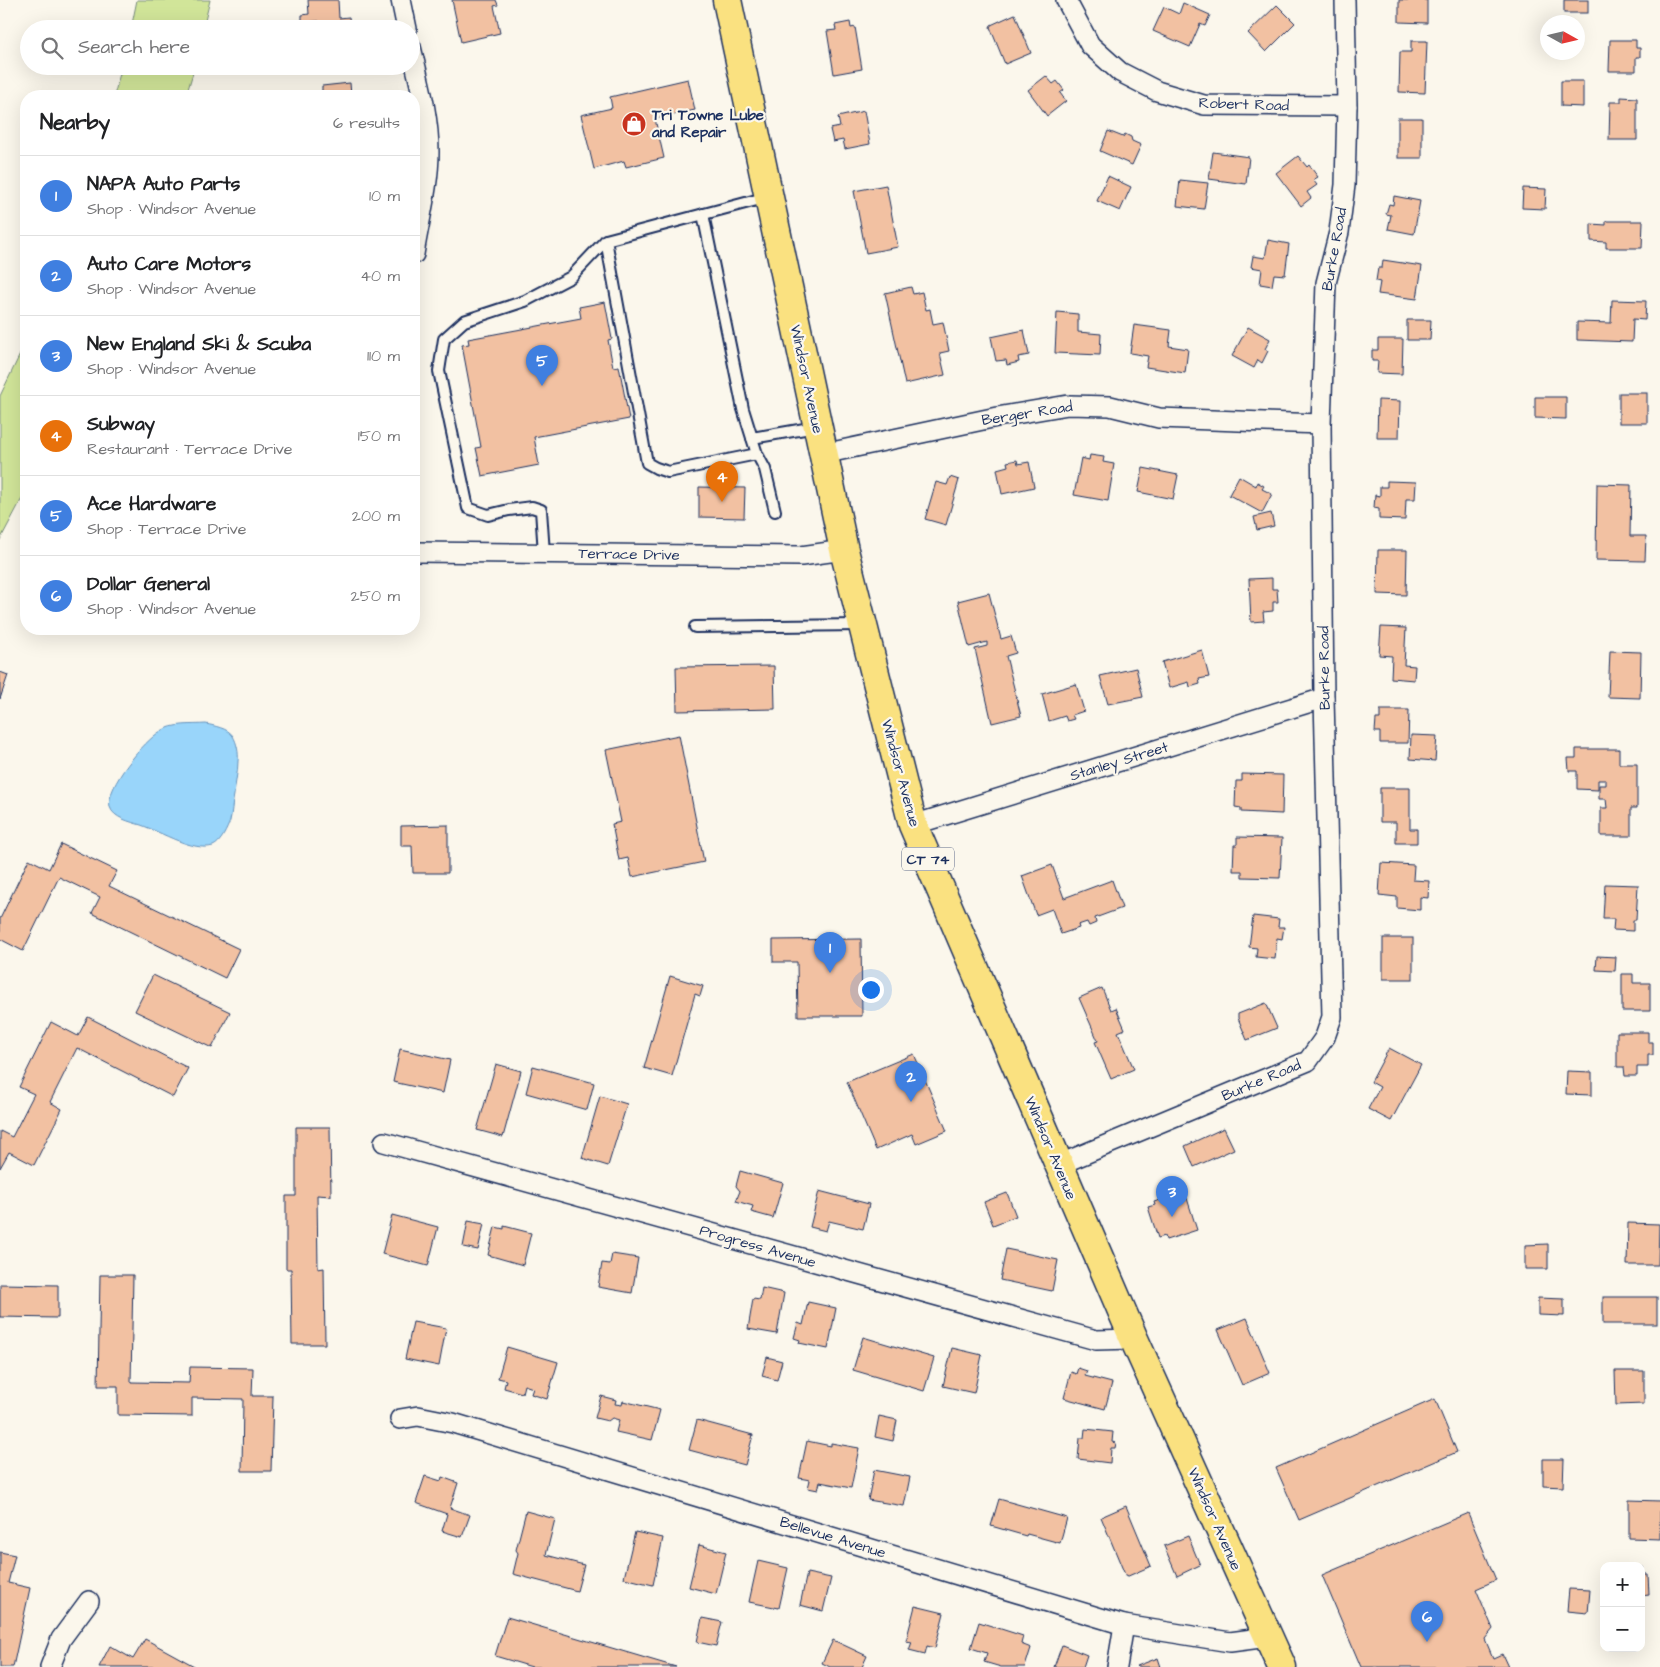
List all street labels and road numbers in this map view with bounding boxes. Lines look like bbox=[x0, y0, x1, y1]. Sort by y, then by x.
street label: Robert Road bbox=[1198, 92, 1290, 117]
street label: Burke Road bbox=[1317, 205, 1352, 292]
street label: Windsor Avenue bbox=[785, 323, 828, 435]
street label: Berger Road bbox=[980, 396, 1074, 432]
street label: Terrace Drive bbox=[578, 543, 680, 566]
street label: Burke Road bbox=[1313, 625, 1336, 710]
street label: Windsor Avenue bbox=[876, 717, 925, 829]
street label: Stanley Street bbox=[1067, 737, 1171, 787]
road number: CT 74 bbox=[902, 848, 954, 871]
street label: Burke Road bbox=[1218, 1054, 1304, 1107]
street label: Windsor Avenue bbox=[1019, 1093, 1082, 1203]
street label: Progress Avenue bbox=[697, 1220, 819, 1274]
street label: Windsor Avenue bbox=[1182, 1464, 1247, 1574]
street label: Bellevue Avenue bbox=[777, 1511, 888, 1564]

